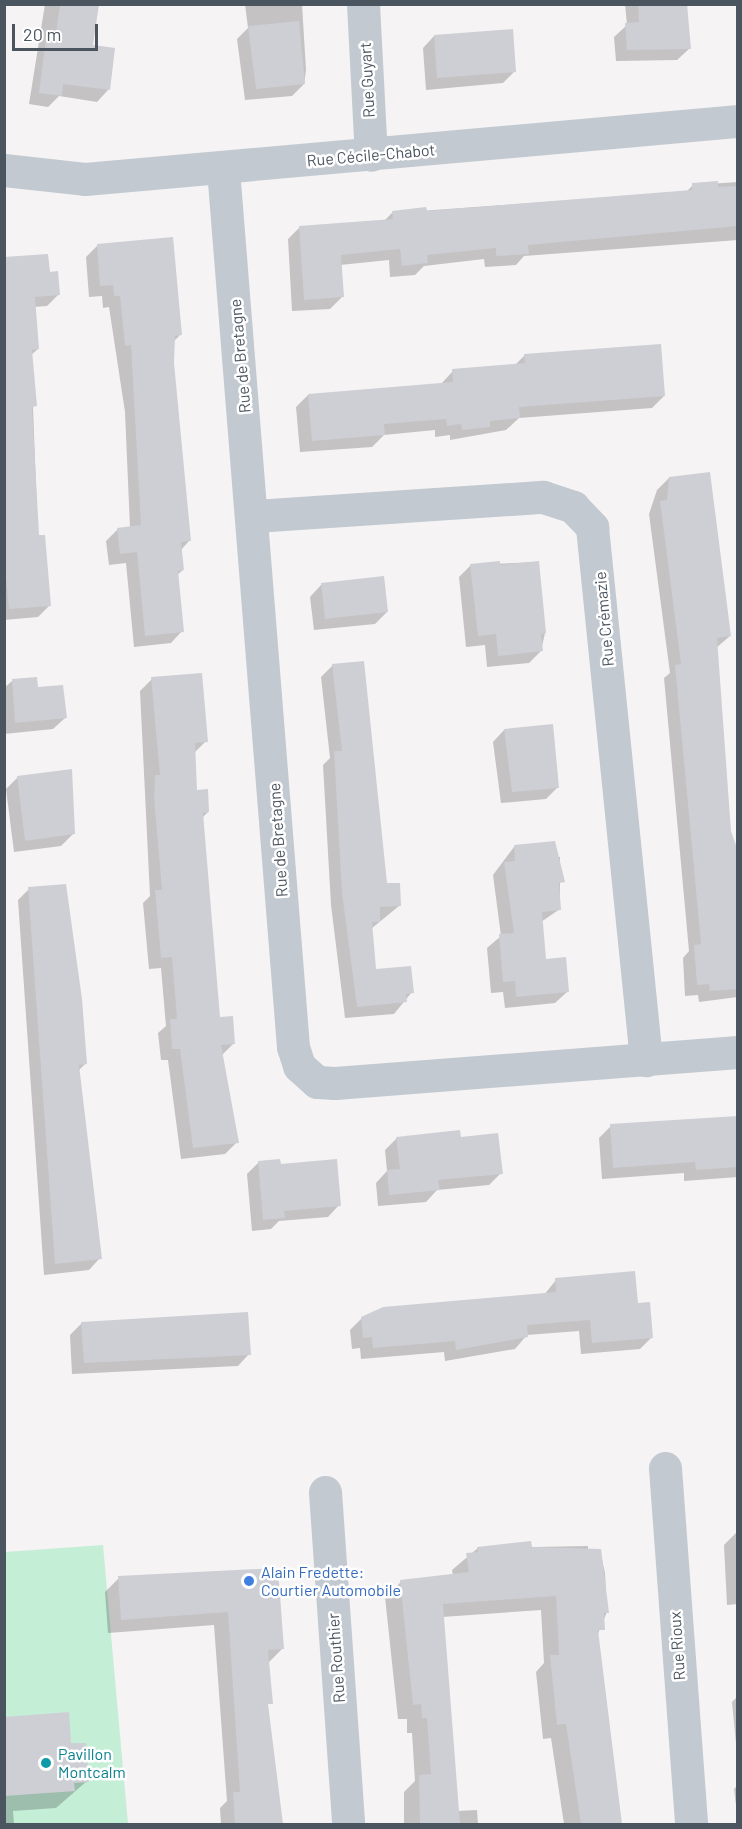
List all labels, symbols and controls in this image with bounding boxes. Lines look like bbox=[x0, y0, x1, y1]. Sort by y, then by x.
scale bar bbox=[15, 12, 100, 50]
text: 20 m bbox=[23, 23, 61, 45]
street label: Rue Guyart bbox=[355, 42, 379, 118]
street label: Rue Cécile-Chabot bbox=[306, 140, 436, 170]
street label: Rue de Bretagne bbox=[225, 298, 255, 414]
street label: Rue Crémazie bbox=[590, 571, 618, 667]
street label: Rue de Bretagne bbox=[264, 782, 292, 898]
place label: Alain Fredette: Courtier Automobile bbox=[261, 1562, 401, 1600]
marker: Alain Fredette: Courtier Automobile bbox=[242, 1574, 256, 1588]
street label: Rue Rioux bbox=[665, 1611, 689, 1681]
street label: Rue Routhier bbox=[323, 1612, 349, 1704]
place label: Pavillon Montcalm bbox=[58, 1744, 126, 1782]
marker: Pavillon Montcalm bbox=[39, 1756, 53, 1770]

